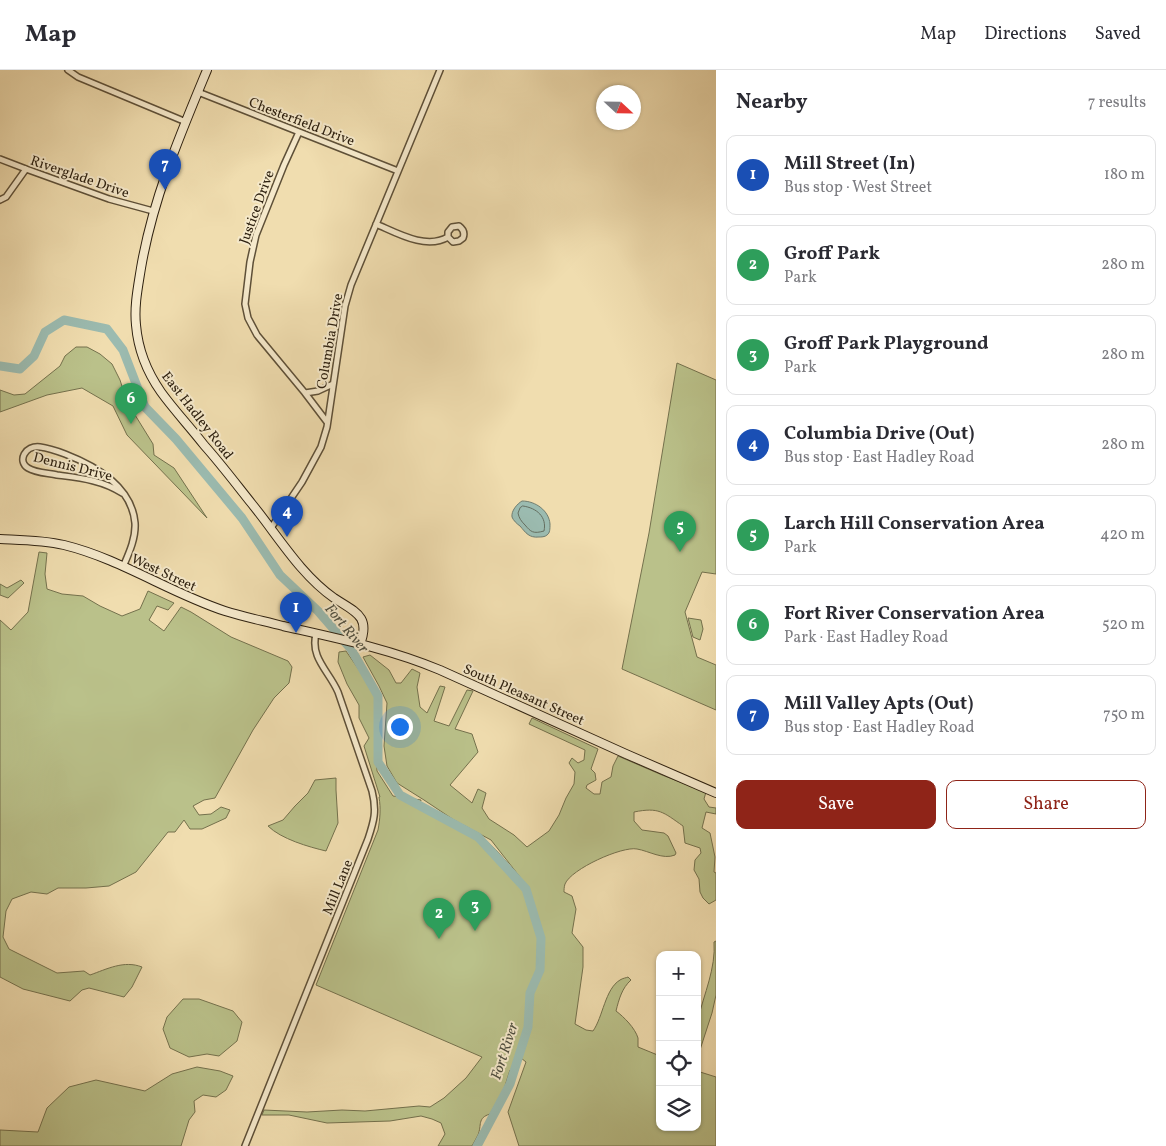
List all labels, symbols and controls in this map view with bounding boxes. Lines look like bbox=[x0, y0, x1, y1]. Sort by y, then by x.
text: Map bbox=[25, 18, 76, 52]
text: Map bbox=[920, 22, 956, 47]
text: Directions bbox=[984, 22, 1067, 47]
text: Saved bbox=[1095, 22, 1141, 47]
north arrow bbox=[596, 85, 641, 130]
text: Nearby bbox=[736, 88, 807, 117]
text: 7 results bbox=[1088, 92, 1146, 114]
street label: Chesterfield Drive bbox=[246, 93, 357, 151]
pin: 7 bbox=[149, 149, 181, 190]
text: Mill Street (In) bbox=[784, 151, 915, 177]
street label: Riverglade Drive bbox=[28, 152, 132, 203]
text: 1 bbox=[750, 164, 756, 186]
text: 180 m bbox=[1104, 164, 1145, 186]
street label: Justice Drive bbox=[235, 168, 280, 247]
text: Bus stop · West Street bbox=[784, 177, 932, 199]
text: Groff Park bbox=[784, 241, 880, 267]
text: 2 bbox=[749, 254, 757, 276]
text: 280 m bbox=[1101, 254, 1145, 276]
text: Park bbox=[784, 267, 817, 289]
street label: Columbia Drive bbox=[313, 292, 348, 391]
text: Groff Park Playground bbox=[784, 331, 989, 357]
text: 3 bbox=[749, 344, 757, 366]
text: 280 m bbox=[1101, 344, 1145, 366]
text: Park bbox=[784, 357, 817, 379]
street label: East Hadley Road bbox=[156, 368, 237, 464]
pin: 6 bbox=[115, 383, 147, 424]
text: Columbia Drive (Out) bbox=[784, 421, 974, 447]
text: 4 bbox=[748, 434, 758, 456]
text: 280 m bbox=[1101, 434, 1145, 456]
text: Bus stop · East Hadley Road bbox=[784, 447, 975, 469]
street label: Dennis Drive bbox=[31, 448, 114, 487]
pin: 4 bbox=[271, 496, 303, 537]
pin: 5 bbox=[664, 511, 696, 552]
text: Larch Hill Conservation Area bbox=[784, 511, 1045, 537]
text: 5 bbox=[749, 524, 757, 546]
text: 420 m bbox=[1100, 524, 1145, 546]
text: Park bbox=[784, 537, 817, 559]
street label: West Street bbox=[128, 550, 199, 597]
pin: 1 bbox=[280, 592, 312, 633]
water label: Fort River bbox=[319, 600, 373, 658]
text: Fort River Conservation Area bbox=[784, 601, 1045, 627]
text: 6 bbox=[749, 614, 757, 636]
text: 520 m bbox=[1102, 614, 1145, 636]
text: Park · East Hadley Road bbox=[784, 627, 948, 649]
street label: South Pleasant Street bbox=[460, 660, 587, 731]
text: Mill Valley Apts (Out) bbox=[784, 691, 973, 717]
text: 7 bbox=[749, 704, 757, 726]
text: 750 m bbox=[1103, 704, 1145, 726]
your location bbox=[387, 714, 413, 740]
text: Bus stop · East Hadley Road bbox=[784, 717, 975, 739]
button: Save bbox=[736, 780, 936, 829]
button: Share bbox=[946, 780, 1146, 829]
street label: Mill Lane bbox=[319, 857, 358, 918]
pin: 3 bbox=[459, 890, 491, 931]
pin: 2 bbox=[423, 898, 455, 939]
map controls bbox=[656, 951, 701, 1131]
button: + bbox=[656, 951, 701, 996]
button: − bbox=[656, 996, 701, 1041]
water label: Fort River bbox=[486, 1020, 525, 1083]
button: locate bbox=[656, 1041, 701, 1086]
button: layers bbox=[656, 1086, 701, 1131]

